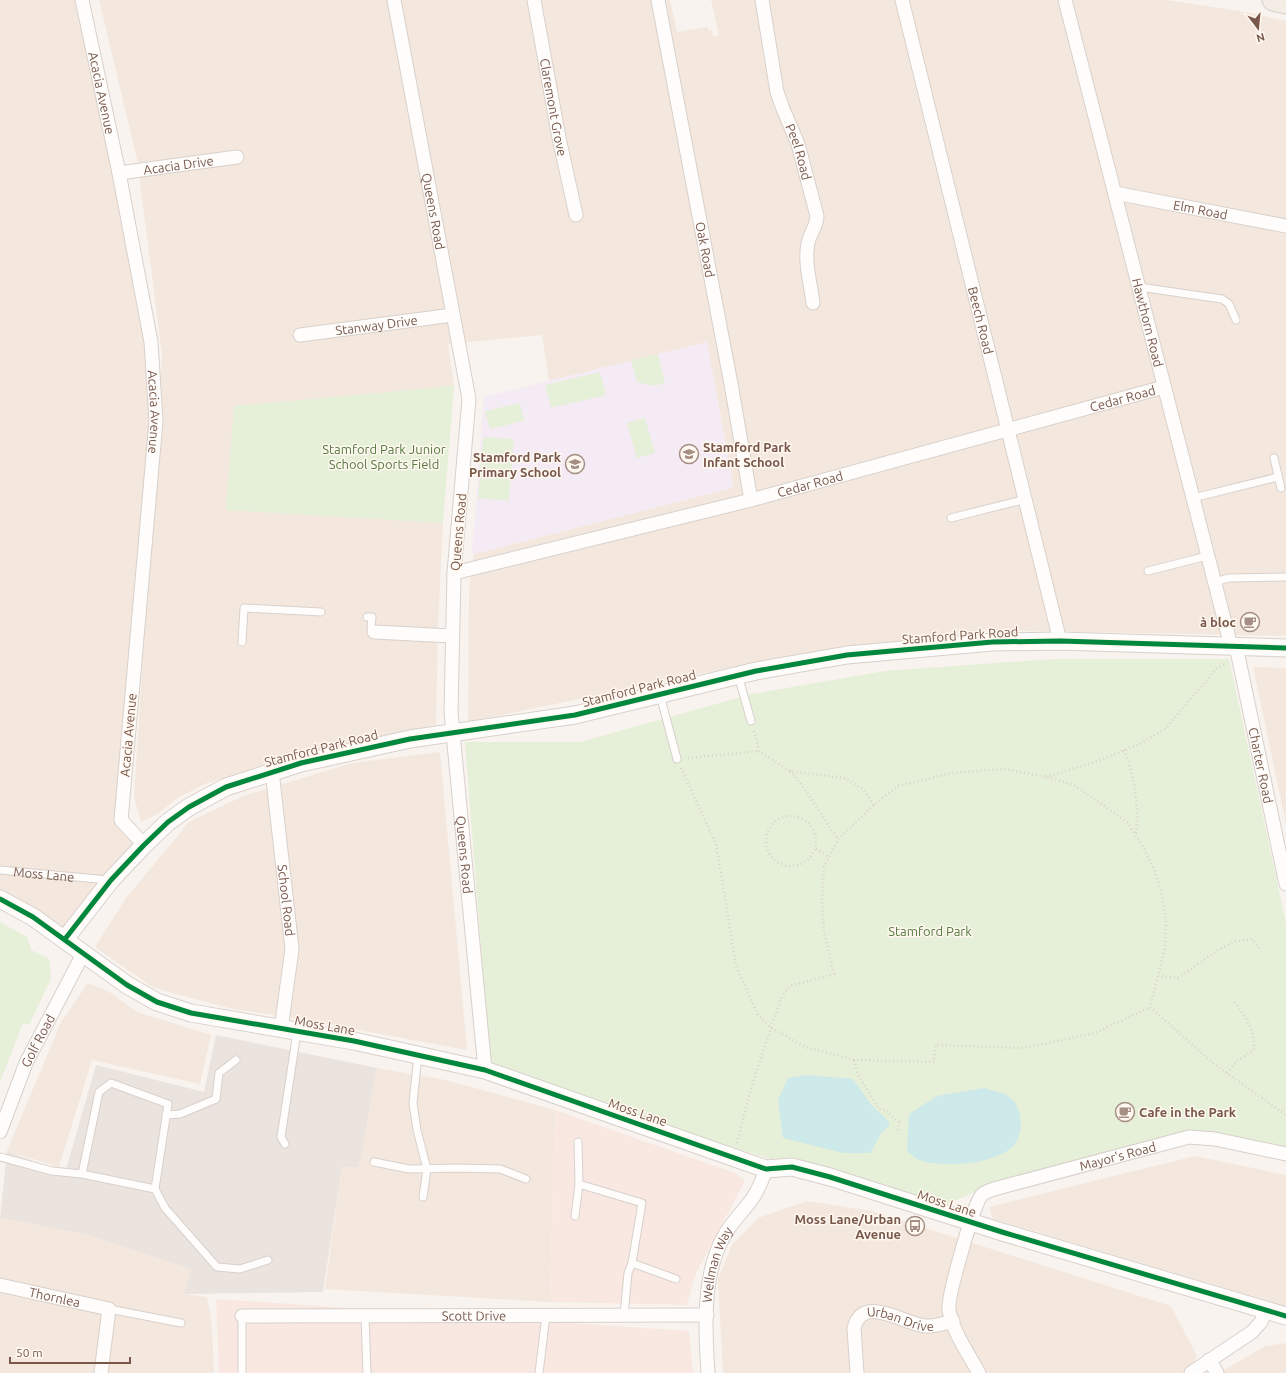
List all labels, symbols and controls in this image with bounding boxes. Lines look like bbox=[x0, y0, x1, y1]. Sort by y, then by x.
north arrow bbox=[1238, 8, 1278, 48]
text: N bbox=[1255, 31, 1266, 45]
street label: Acacia Avenue bbox=[86, 50, 117, 135]
street label: Claremont Grove bbox=[538, 57, 570, 157]
street label: Peel Road bbox=[783, 122, 814, 181]
street label: Acacia Drive bbox=[142, 153, 214, 177]
street label: Queens Road bbox=[419, 172, 448, 251]
street label: Elm Road bbox=[1172, 197, 1229, 222]
street label: Oak Road bbox=[693, 221, 718, 279]
street label: Hawthorn Road bbox=[1130, 277, 1166, 368]
street label: Beech Road bbox=[966, 285, 996, 356]
street label: Stanway Drive bbox=[334, 313, 418, 337]
street label: Acacia Avenue bbox=[146, 370, 163, 454]
street label: Cedar Road bbox=[1088, 383, 1157, 414]
place label: Stamford Park Infant School bbox=[703, 440, 792, 469]
park label: Stamford Park Junior School Sports Field bbox=[322, 442, 446, 471]
school or university icon: Stamford Park Infant School bbox=[678, 443, 700, 465]
place label: Stamford Park Primary School bbox=[469, 450, 562, 479]
school or university icon: Stamford Park Primary School bbox=[564, 453, 586, 475]
street label: Cedar Road bbox=[776, 468, 844, 499]
street label: Queens Road bbox=[448, 493, 469, 571]
cafe icon: à bloc bbox=[1239, 611, 1261, 633]
place label: à bloc bbox=[1200, 615, 1237, 629]
street label: Stamford Park Road bbox=[901, 624, 1019, 646]
street label: Stamford Park Road bbox=[581, 667, 697, 709]
street label: Acacia Avenue bbox=[117, 693, 139, 777]
street label: Charter Road bbox=[1246, 726, 1276, 805]
street label: Stamford Park Road bbox=[263, 727, 379, 769]
street label: Queens Road bbox=[453, 815, 475, 894]
street label: Moss Lane bbox=[13, 864, 75, 884]
street label: School Road bbox=[276, 864, 297, 937]
park label: Stamford Park bbox=[888, 924, 972, 938]
street label: Golf Road bbox=[18, 1012, 57, 1069]
street label: Moss Lane bbox=[294, 1013, 356, 1037]
street label: Moss Lane bbox=[607, 1095, 669, 1129]
cafe icon: Cafe in the Park bbox=[1114, 1101, 1136, 1123]
place label: Cafe in the Park bbox=[1139, 1105, 1237, 1119]
street label: Mayor's Road bbox=[1078, 1139, 1157, 1173]
street label: Moss Lane bbox=[916, 1187, 978, 1219]
place label: Moss Lane/Urban Avenue bbox=[794, 1212, 901, 1241]
bus stop icon: Moss Lane/Urban Avenue bbox=[904, 1215, 926, 1237]
street label: Wellman Way bbox=[700, 1224, 735, 1303]
street label: Thornlea bbox=[28, 1285, 82, 1309]
street label: Urban Drive bbox=[866, 1304, 934, 1333]
street label: Scott Drive bbox=[442, 1308, 506, 1323]
scale bar bbox=[10, 1339, 130, 1365]
text: 50 m bbox=[16, 1346, 43, 1359]

